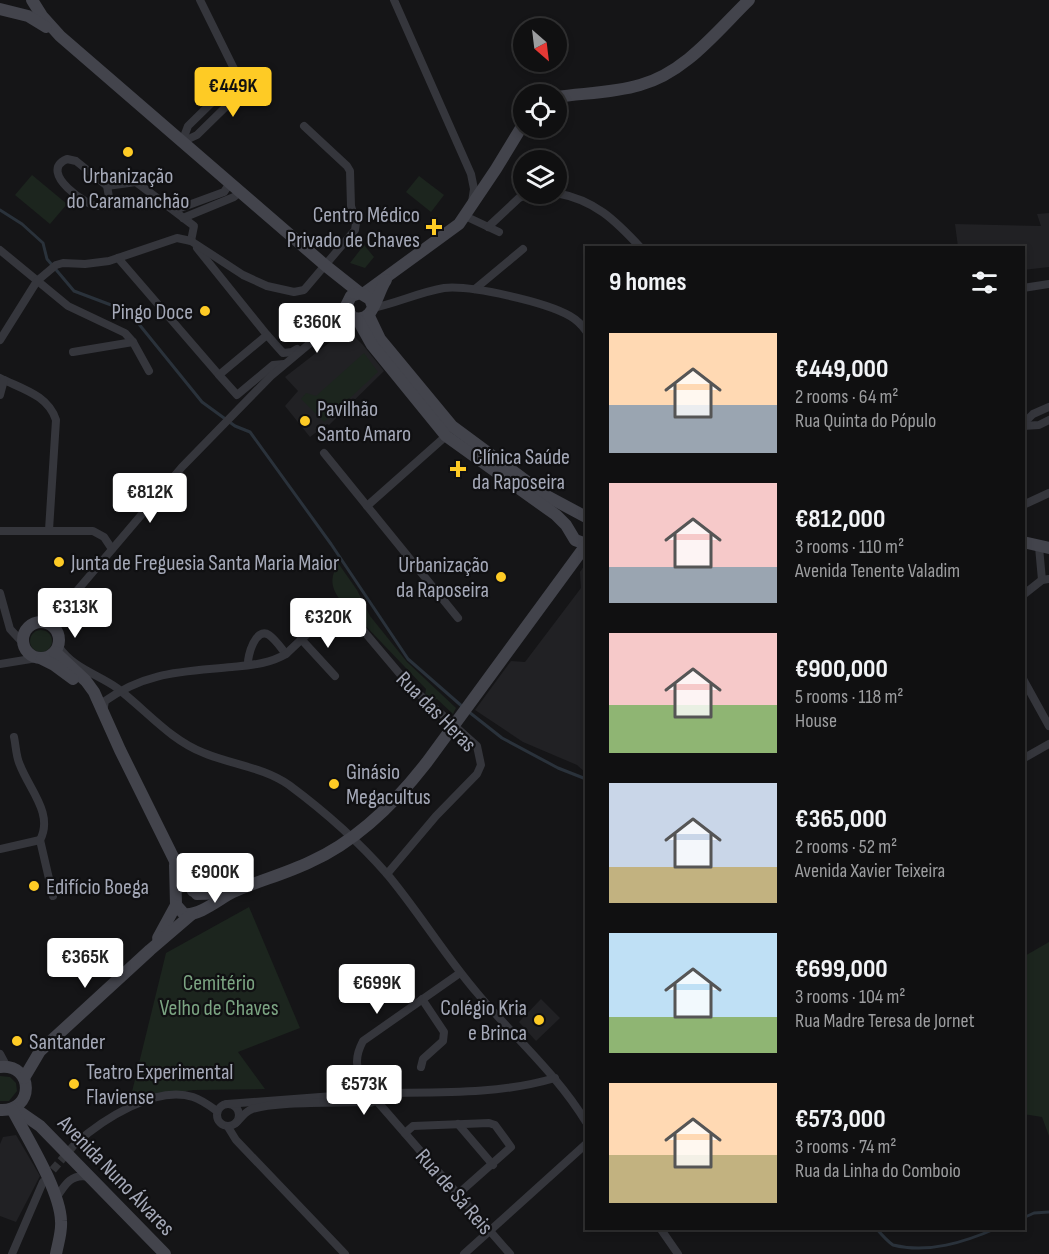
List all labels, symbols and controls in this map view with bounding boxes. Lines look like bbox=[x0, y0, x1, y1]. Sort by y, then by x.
north arrow bbox=[513, 18, 567, 72]
map controls bbox=[513, 18, 567, 204]
pin: €449K bbox=[191, 67, 275, 118]
text: €449K bbox=[209, 74, 257, 98]
button: locate bbox=[513, 84, 567, 138]
marker: Urbanização do Caramanchão bbox=[121, 145, 135, 159]
button: layers bbox=[513, 150, 567, 204]
place label: Urbanização do Caramanchão bbox=[67, 163, 189, 215]
place label: Centro Médico Privado de Chaves bbox=[287, 202, 420, 254]
marker: Centro Médico Privado de Chaves bbox=[425, 218, 443, 236]
icon: filters bbox=[968, 266, 1001, 299]
text: 9 homes bbox=[609, 267, 687, 298]
place label: Pingo Doce bbox=[111, 299, 193, 326]
pin: €360K bbox=[275, 303, 359, 354]
marker: Pingo Doce bbox=[198, 304, 212, 318]
text: €360K bbox=[293, 310, 341, 334]
text: €449,000 bbox=[795, 354, 888, 385]
icon: home bbox=[657, 357, 729, 429]
text: 2 rooms · 64 m² bbox=[795, 385, 899, 409]
place label: Pavilhão Santo Amaro bbox=[317, 396, 411, 448]
text: Rua Quinta do Pópulo bbox=[795, 409, 936, 433]
marker: Pavilhão Santo Amaro bbox=[298, 414, 312, 428]
place label: Clínica Saúde da Raposeira bbox=[472, 444, 570, 496]
marker: Clínica Saúde da Raposeira bbox=[449, 460, 467, 478]
pin: €812K bbox=[108, 473, 192, 524]
text: €812K bbox=[127, 480, 173, 504]
text: €812,000 bbox=[795, 504, 885, 535]
icon: home bbox=[657, 507, 729, 579]
text: 3 rooms · 110 m² bbox=[795, 535, 904, 559]
place label: Junta de Freguesia Santa Maria Maior bbox=[70, 550, 339, 577]
place label: Urbanização da Raposeira bbox=[396, 552, 489, 604]
marker: Junta de Freguesia Santa Maria Maior bbox=[52, 555, 66, 569]
text: Avenida Tenente Valadim bbox=[795, 559, 960, 583]
marker: Urbanização da Raposeira bbox=[494, 570, 508, 584]
pin: €313K bbox=[33, 588, 117, 639]
text: €313K bbox=[52, 595, 98, 619]
pin: €320K bbox=[286, 598, 370, 649]
text: €320K bbox=[304, 605, 352, 629]
text: €900,000 bbox=[795, 654, 888, 685]
icon: home bbox=[657, 657, 729, 729]
street label: Rua das Heras bbox=[390, 666, 482, 758]
text: 5 rooms · 118 m² bbox=[795, 685, 904, 709]
text: House bbox=[795, 709, 837, 733]
place label: Ginásio Megacultus bbox=[346, 759, 431, 811]
marker: Ginásio Megacultus bbox=[327, 777, 341, 791]
text: €365,000 bbox=[795, 804, 887, 835]
icon: home bbox=[657, 807, 729, 879]
text: 2 rooms · 52 m² bbox=[795, 835, 897, 859]
pin: €900K bbox=[173, 853, 257, 904]
text: Avenida Xavier Teixeira bbox=[795, 859, 945, 883]
text: €900K bbox=[191, 860, 239, 884]
place label: Edifício Boega bbox=[46, 874, 149, 901]
marker: Edifício Boega bbox=[27, 879, 41, 893]
pin: €365K bbox=[43, 938, 127, 989]
text: €365K bbox=[61, 945, 109, 969]
text: €699,000 bbox=[795, 954, 888, 985]
icon: home bbox=[657, 957, 729, 1029]
pin: €699K bbox=[335, 964, 419, 1015]
park label: Cemitério Velho de Chaves bbox=[159, 970, 279, 1022]
text: €699K bbox=[353, 971, 401, 995]
text: 3 rooms · 104 m² bbox=[795, 985, 905, 1009]
place label: Colégio Kria e Brinca bbox=[440, 995, 527, 1047]
text: Rua Madre Teresa de Jornet bbox=[795, 1009, 975, 1033]
marker: Colégio Kria e Brinca bbox=[532, 1013, 546, 1027]
place label: Santander bbox=[29, 1029, 105, 1056]
marker: Santander bbox=[10, 1034, 24, 1048]
place label: Teatro Experimental Flaviense bbox=[86, 1059, 233, 1111]
pin: €573K bbox=[322, 1065, 406, 1116]
text: €573K bbox=[341, 1072, 387, 1096]
marker: Teatro Experimental Flaviense bbox=[67, 1077, 81, 1091]
text: €573,000 bbox=[795, 1104, 886, 1135]
icon: home bbox=[657, 1107, 729, 1179]
street label: Avenida Nuno Álvares bbox=[51, 1110, 180, 1242]
text: 3 rooms · 74 m² bbox=[795, 1135, 897, 1159]
street label: Rua de Sá Reis bbox=[409, 1144, 499, 1241]
text: Rua da Linha do Comboio bbox=[795, 1159, 961, 1183]

